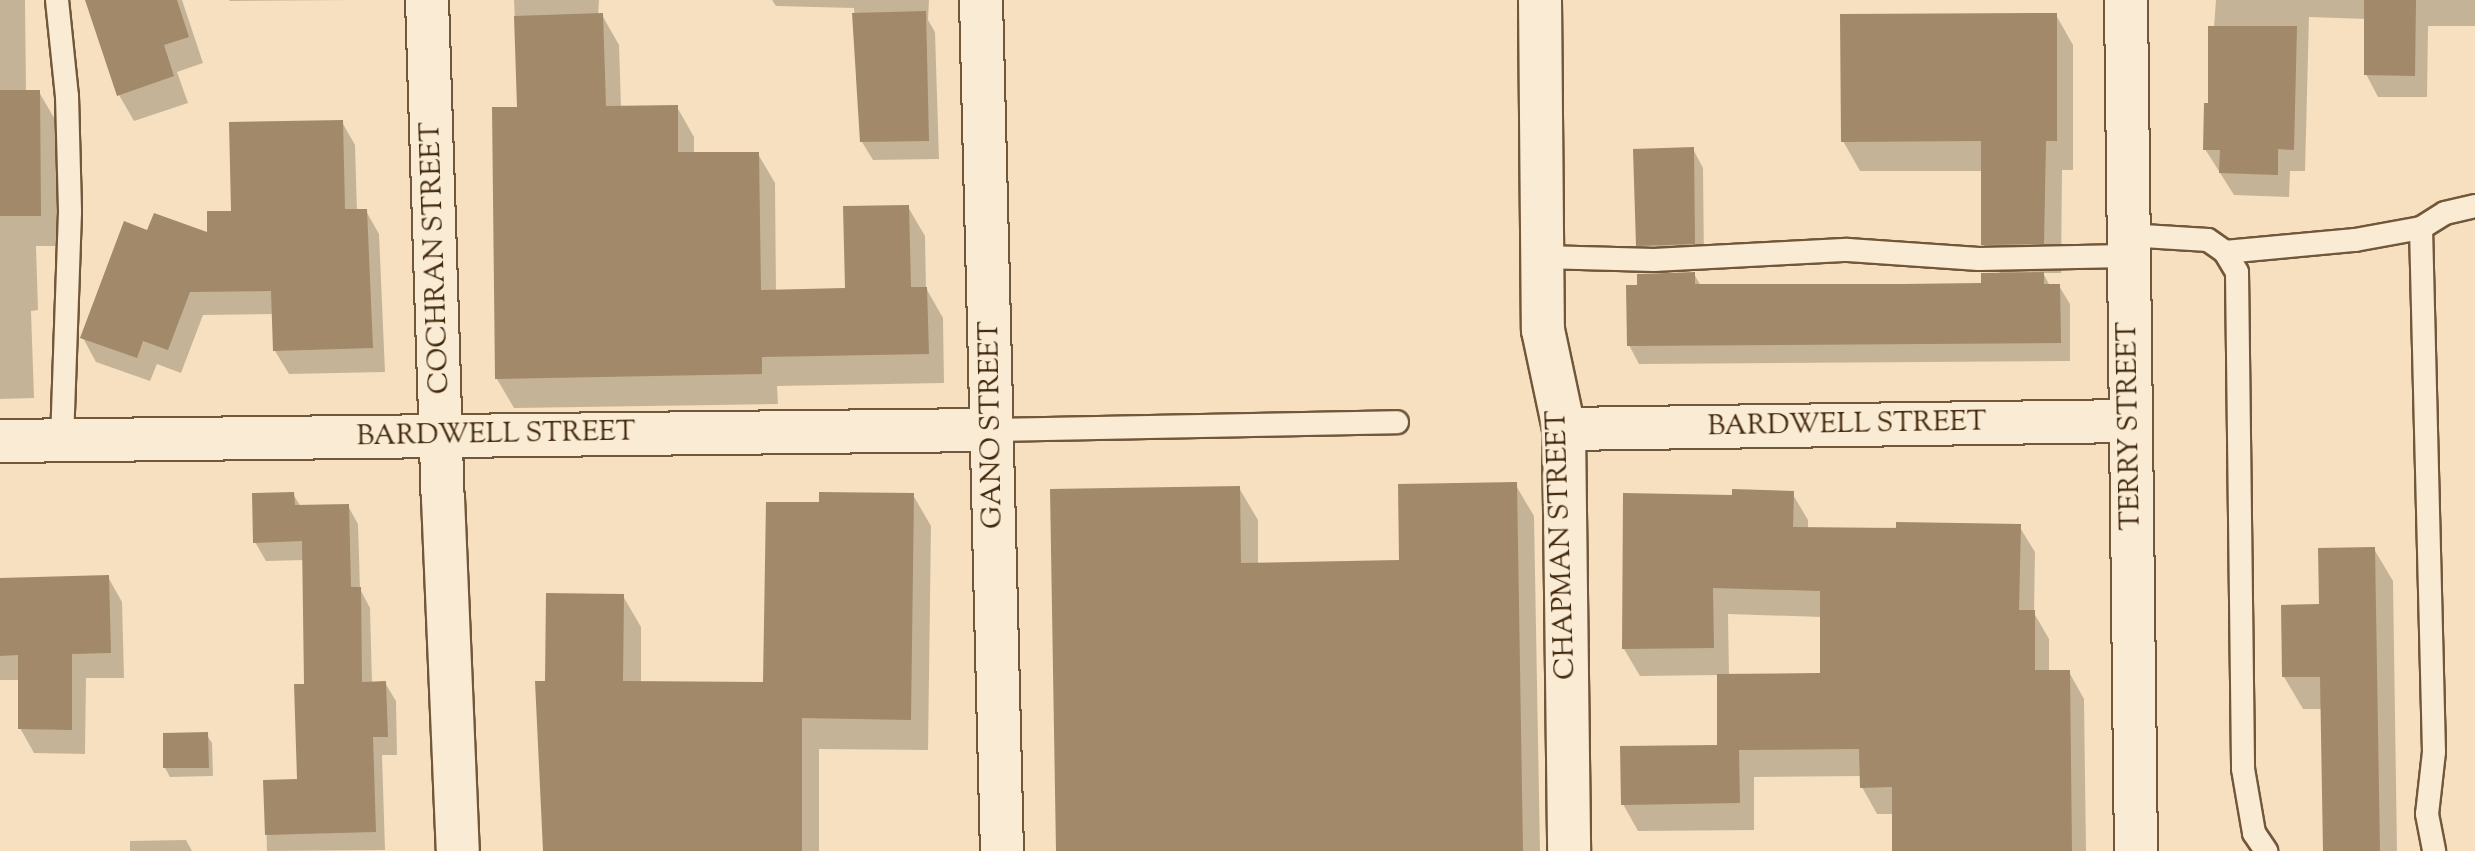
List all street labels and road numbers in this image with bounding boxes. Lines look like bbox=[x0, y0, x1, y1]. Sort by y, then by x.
street label: COCHRAN STREET bbox=[414, 121, 458, 395]
street label: GANO STREET bbox=[973, 321, 1011, 529]
street label: TERRY STREET bbox=[2111, 321, 2149, 531]
street label: BARDWELL STREET bbox=[1707, 406, 1987, 444]
street label: CHAPMAN STREET bbox=[1541, 410, 1583, 680]
street label: BARDWELL STREET bbox=[356, 416, 636, 454]

